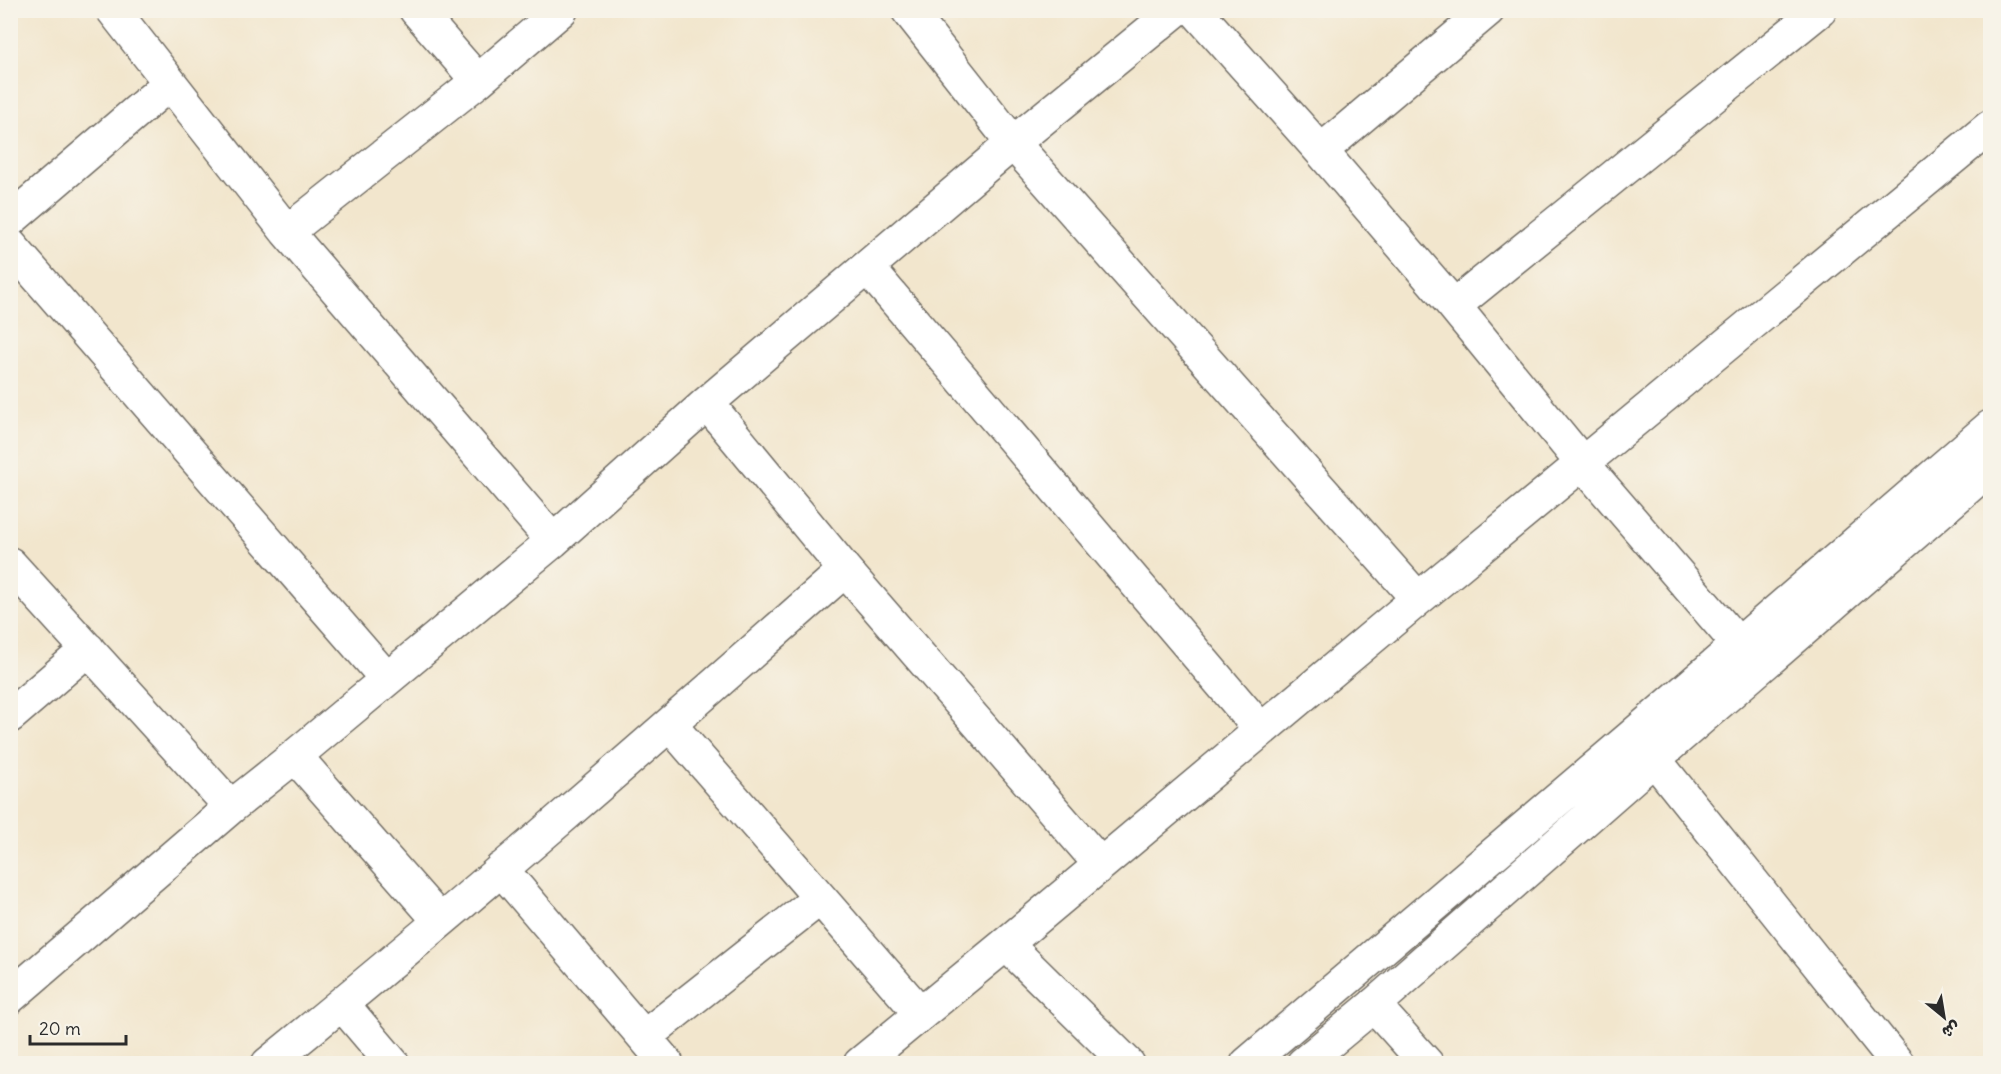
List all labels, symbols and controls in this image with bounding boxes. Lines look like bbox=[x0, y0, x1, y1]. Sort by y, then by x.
north arrow bbox=[1914, 987, 1974, 1047]
scale bar bbox=[30, 1008, 126, 1046]
text: 20 m bbox=[39, 1017, 81, 1040]
text: ش bbox=[1939, 1017, 1964, 1043]

